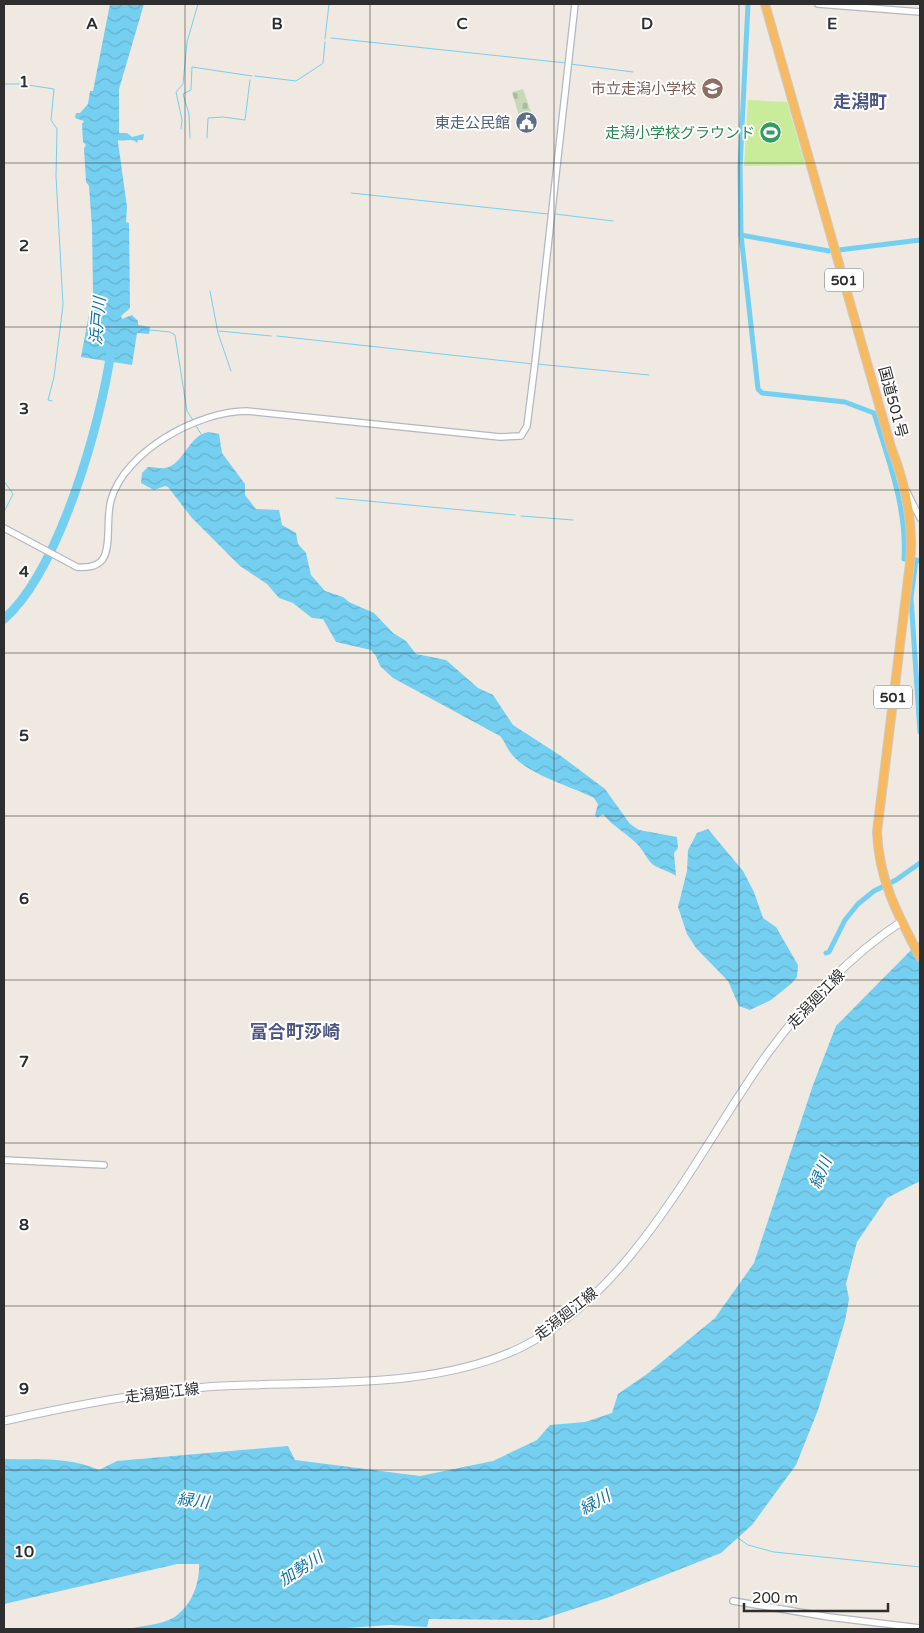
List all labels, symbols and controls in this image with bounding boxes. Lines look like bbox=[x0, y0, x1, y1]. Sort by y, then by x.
text: A bbox=[86, 14, 98, 34]
text: B bbox=[271, 14, 283, 34]
text: C bbox=[456, 14, 468, 34]
text: D bbox=[641, 14, 653, 34]
text: E bbox=[827, 14, 837, 34]
text: 1 bbox=[19, 72, 29, 92]
school or university icon: 市立走潟小学校 bbox=[700, 77, 724, 101]
place label: 市立走潟小学校 bbox=[591, 80, 696, 98]
district label: 走潟町 bbox=[833, 91, 887, 113]
public building icon: 東走公民館 bbox=[514, 111, 538, 135]
place label: 東走公民館 bbox=[435, 114, 510, 132]
sports icon: 走潟小学校グラウンド bbox=[759, 121, 783, 145]
place label: 走潟小学校グラウンド bbox=[605, 124, 755, 142]
text: 2 bbox=[19, 236, 29, 256]
road number: 501 bbox=[825, 268, 863, 292]
water label: 浜戸川 bbox=[86, 294, 110, 346]
street label: 国道501号 bbox=[875, 364, 911, 440]
text: 3 bbox=[19, 399, 29, 419]
text: 4 bbox=[19, 562, 29, 582]
road number: 501 bbox=[874, 686, 912, 709]
text: 5 bbox=[19, 726, 29, 746]
text: 6 bbox=[19, 889, 29, 909]
street label: 走潟廻江線 bbox=[783, 966, 849, 1032]
district label: 富合町莎崎 bbox=[250, 1021, 340, 1043]
text: 7 bbox=[19, 1052, 29, 1072]
water label: 緑川 bbox=[806, 1153, 837, 1192]
text: 8 bbox=[19, 1215, 29, 1235]
street label: 走潟廻江線 bbox=[531, 1284, 601, 1344]
text: 9 bbox=[19, 1379, 29, 1399]
street label: 走潟廻江線 bbox=[124, 1379, 200, 1407]
water label: 緑川 bbox=[576, 1486, 616, 1520]
water label: 緑川 bbox=[176, 1489, 212, 1513]
text: 10 bbox=[14, 1542, 34, 1562]
water label: 加勢川 bbox=[275, 1546, 328, 1590]
scale bar bbox=[744, 1580, 888, 1612]
text: 200 m bbox=[752, 1589, 798, 1607]

